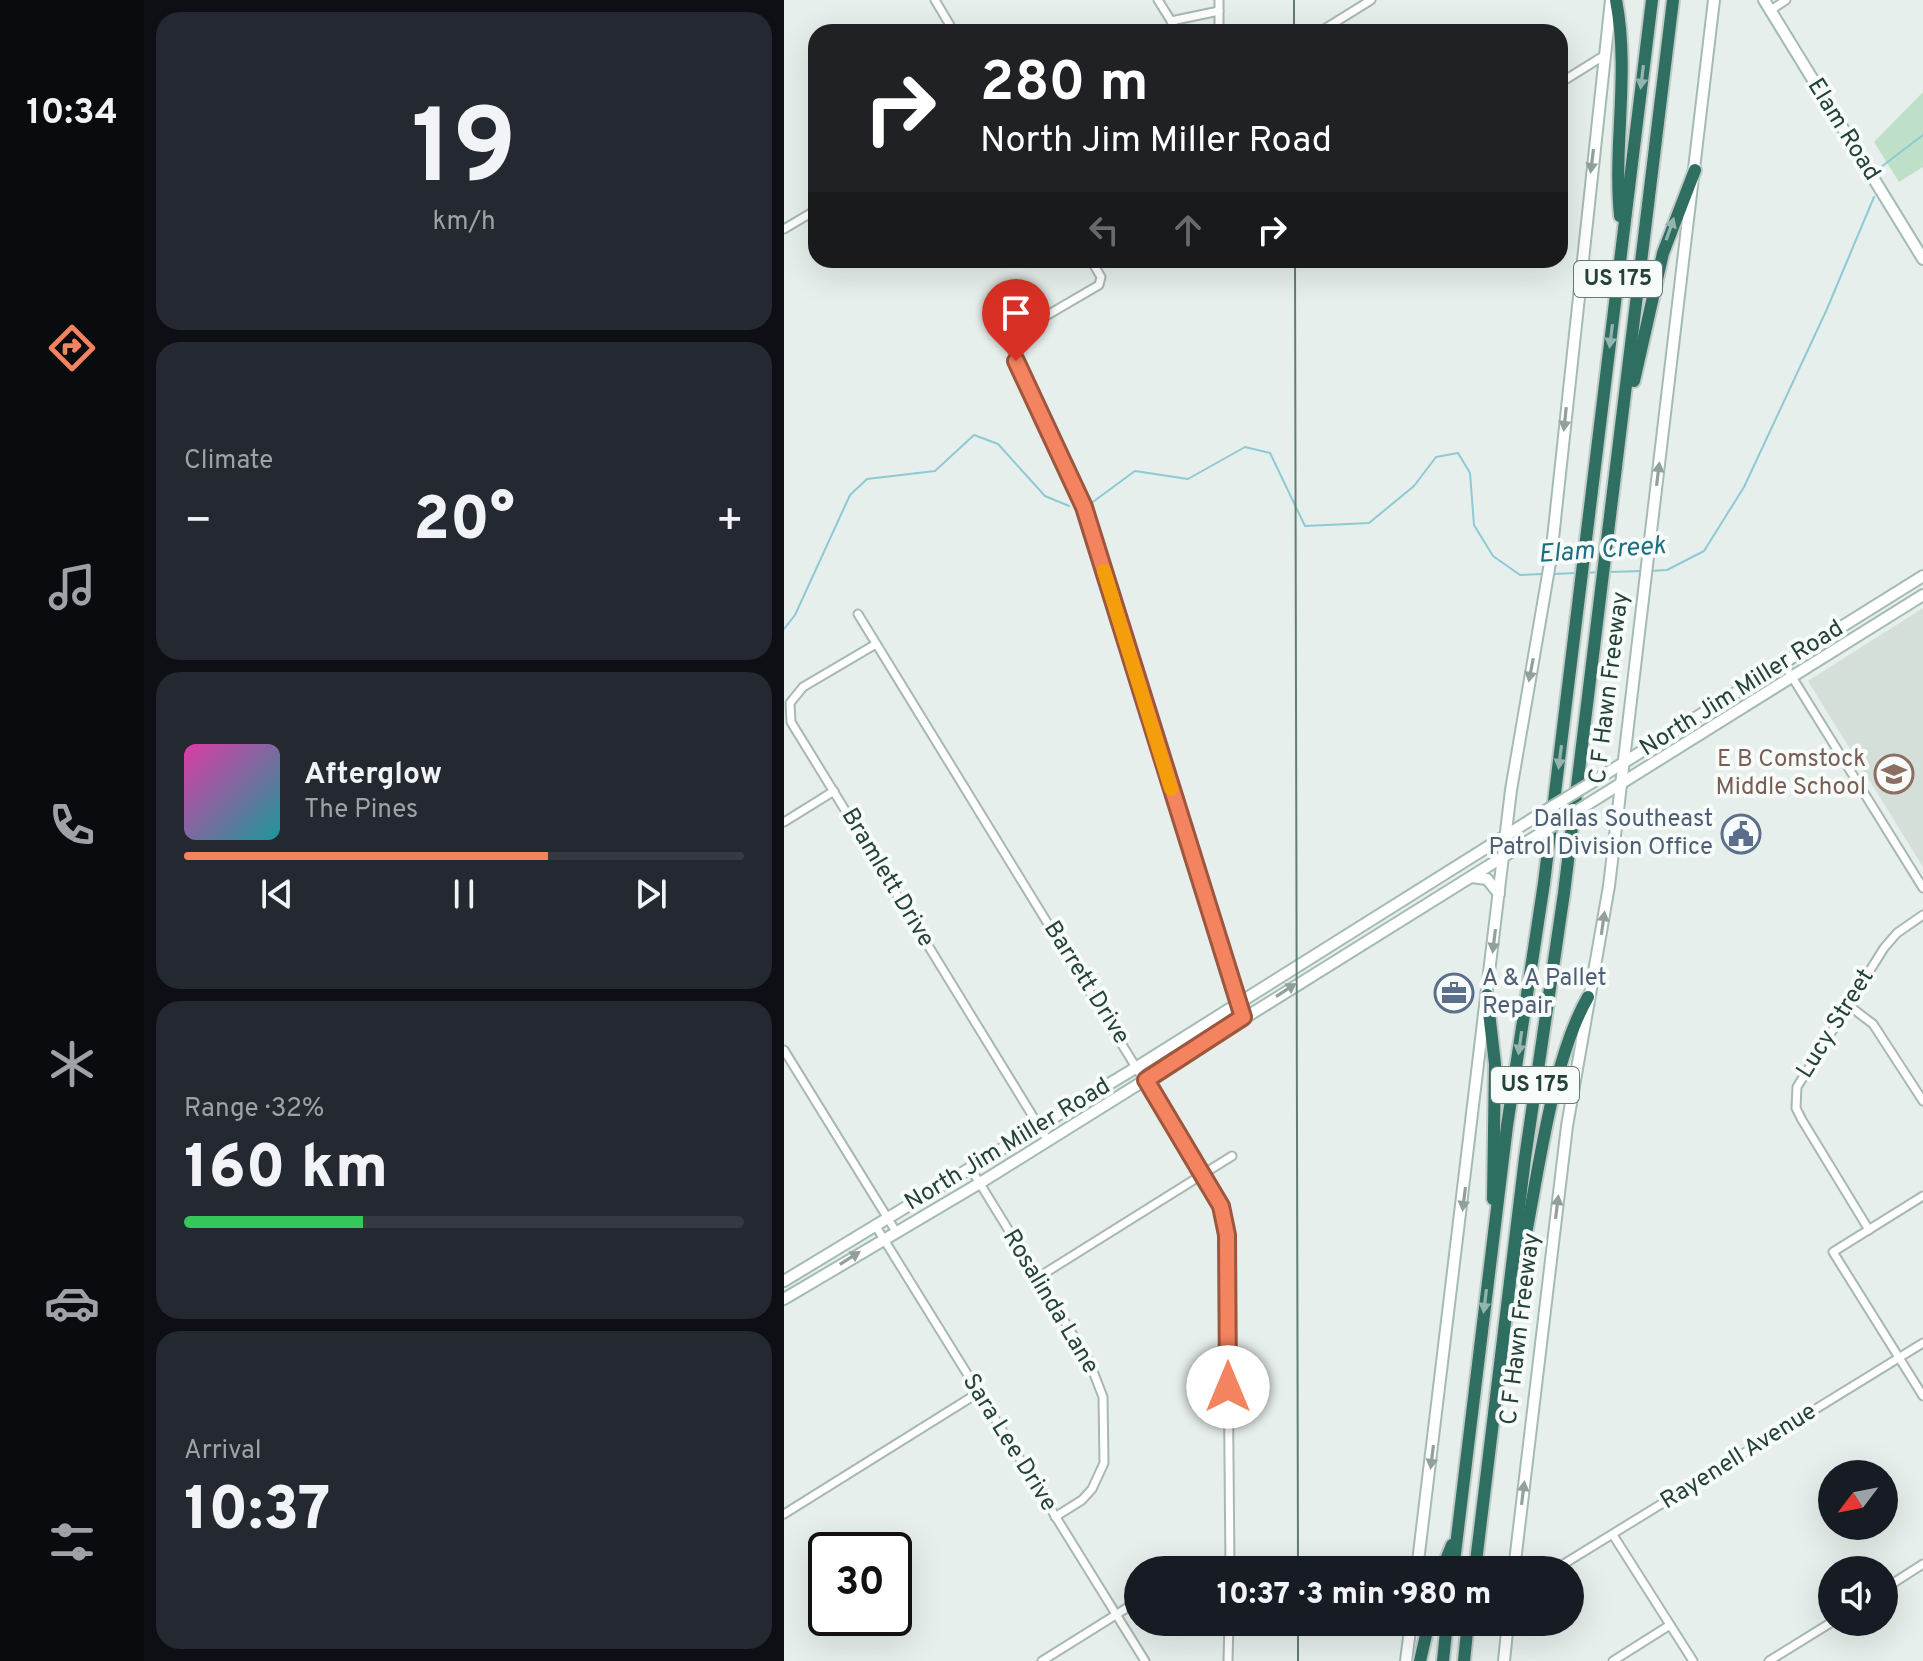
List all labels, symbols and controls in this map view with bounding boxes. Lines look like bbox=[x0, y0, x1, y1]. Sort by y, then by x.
text: 280 m bbox=[980, 50, 1148, 120]
icon: right bbox=[848, 56, 952, 160]
one-way arrow bbox=[1635, 65, 1648, 90]
street label: Elam Road bbox=[1800, 73, 1886, 187]
text: 19 bbox=[411, 88, 517, 220]
text: 10:34 bbox=[26, 91, 118, 137]
text: North Jim Miller Road bbox=[980, 119, 1332, 165]
one-way arrow bbox=[1586, 149, 1599, 174]
text: km/h bbox=[432, 206, 496, 239]
icon: left bbox=[1082, 208, 1126, 252]
icon: ahead bbox=[1166, 208, 1210, 252]
icon: right bbox=[1250, 208, 1294, 252]
one-way arrow bbox=[1665, 217, 1677, 241]
road number: US 175 bbox=[1574, 261, 1662, 297]
pin bbox=[982, 279, 1050, 361]
icon: arrive bbox=[994, 291, 1038, 335]
icon: directions bbox=[44, 320, 100, 376]
one-way arrow bbox=[1604, 323, 1617, 348]
one-way arrow bbox=[1558, 407, 1571, 432]
text: Climate bbox=[184, 445, 273, 478]
one-way arrow bbox=[1652, 461, 1665, 486]
text: 20° bbox=[413, 485, 515, 561]
text: − bbox=[184, 495, 212, 551]
text: + bbox=[716, 495, 744, 551]
water label: Elam Creek bbox=[1537, 530, 1668, 572]
icon: music bbox=[44, 559, 100, 615]
street label: C F Hawn Freeway bbox=[1583, 590, 1637, 786]
street label: North Jim Miller Road bbox=[1635, 614, 1849, 764]
one-way arrow bbox=[1525, 658, 1537, 683]
one-way arrow bbox=[1553, 745, 1566, 770]
place label: E B Comstock Middle School bbox=[1716, 745, 1866, 803]
school or university icon: E B Comstock Middle School bbox=[1873, 753, 1915, 795]
text: Afterglow bbox=[304, 757, 442, 794]
text: The Pines bbox=[304, 794, 418, 827]
icon: phone bbox=[44, 797, 100, 853]
street label: Bramlett Drive bbox=[834, 803, 940, 953]
place label: Dallas Southeast Patrol Division Office bbox=[1488, 805, 1713, 863]
public building icon: Dallas Southeast Patrol Division Office bbox=[1720, 813, 1762, 855]
icon: previous bbox=[255, 872, 299, 916]
icon: pause bbox=[442, 872, 486, 916]
icon: next bbox=[629, 872, 673, 916]
one-way arrow bbox=[1597, 910, 1610, 935]
street label: Barrett Drive bbox=[1036, 916, 1136, 1050]
one-way arrow bbox=[1487, 929, 1500, 954]
place label: A & A Pallet Repair bbox=[1482, 964, 1606, 1022]
street label: Lucy Street bbox=[1791, 964, 1881, 1084]
office icon: A & A Pallet Repair bbox=[1433, 972, 1475, 1014]
one-way arrow bbox=[1275, 983, 1297, 997]
one-way arrow bbox=[1513, 1030, 1526, 1055]
icon: climate bbox=[44, 1036, 100, 1092]
road number: US 175 bbox=[1491, 1067, 1579, 1103]
street label: North Jim Miller Road bbox=[900, 1072, 1116, 1218]
text: Range · 32% bbox=[184, 1093, 324, 1126]
text: 160 km bbox=[184, 1133, 388, 1209]
one-way arrow bbox=[1457, 1187, 1470, 1212]
one-way arrow bbox=[1551, 1194, 1564, 1219]
street label: Rosalinda Lane bbox=[995, 1224, 1105, 1380]
street label: C F Hawn Freeway bbox=[1494, 1231, 1548, 1427]
one-way arrow bbox=[839, 1252, 861, 1266]
icon: car bbox=[44, 1275, 100, 1331]
one-way arrow bbox=[1478, 1289, 1491, 1314]
position arrow bbox=[1186, 1345, 1270, 1429]
street label: Sara Lee Drive bbox=[955, 1369, 1063, 1517]
street label: Rayenell Avenue bbox=[1655, 1397, 1823, 1517]
text: Arrival bbox=[184, 1435, 262, 1468]
one-way arrow bbox=[1425, 1445, 1438, 1470]
north arrow bbox=[1818, 1460, 1898, 1540]
map controls bbox=[1818, 1460, 1898, 1636]
text: 10:37 bbox=[184, 1475, 331, 1551]
one-way arrow bbox=[1517, 1480, 1530, 1505]
icon: filters bbox=[44, 1514, 100, 1570]
speed limit sign: 30 bbox=[808, 1532, 912, 1636]
button: sound bbox=[1818, 1556, 1898, 1636]
text: 10:37 · 3 min · 980 m bbox=[1217, 1577, 1491, 1614]

